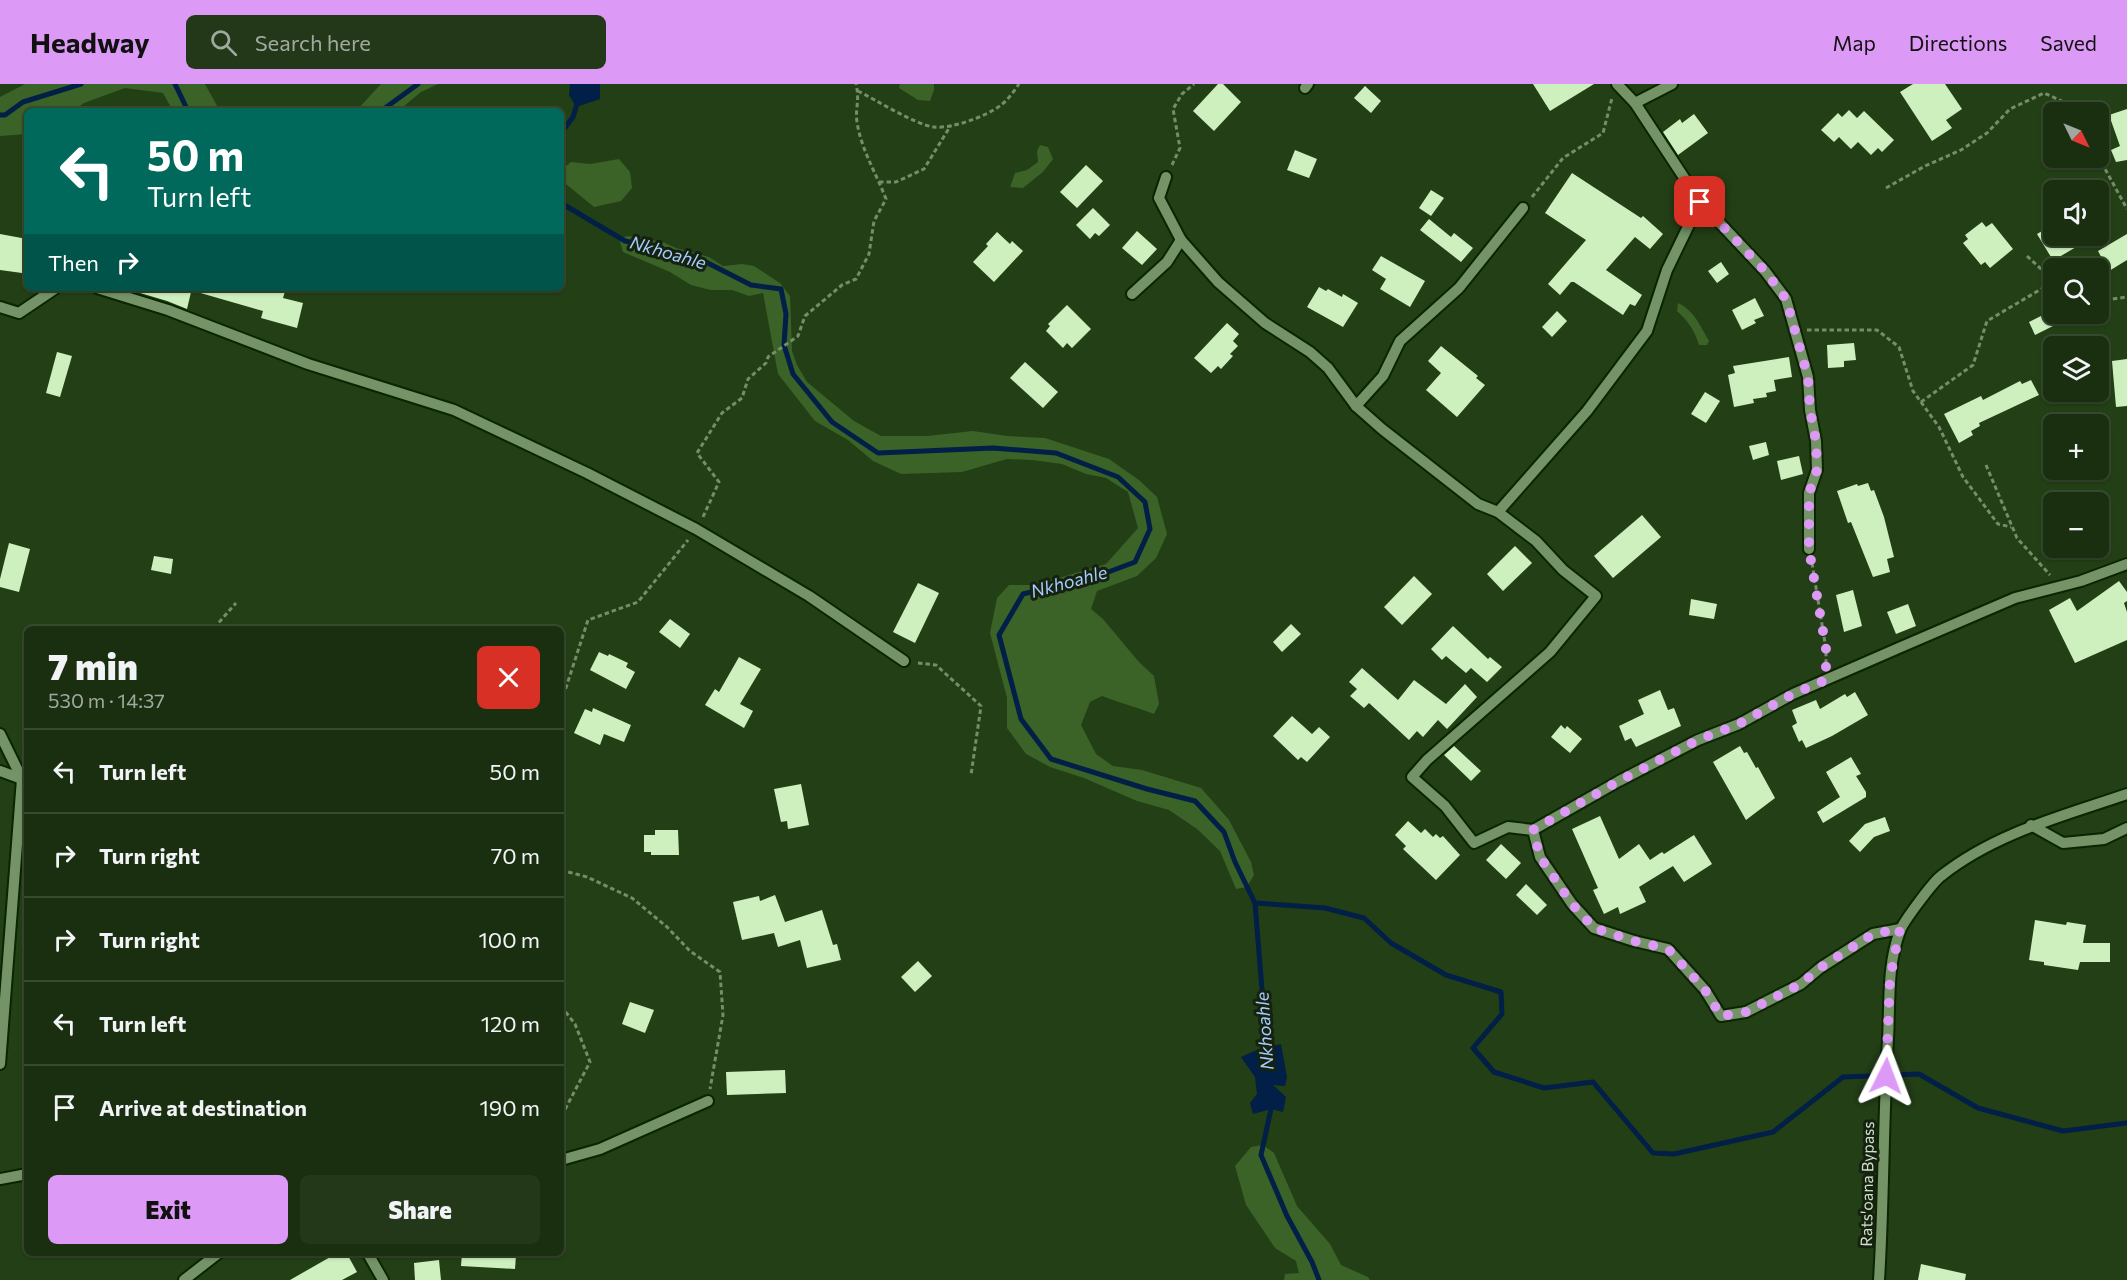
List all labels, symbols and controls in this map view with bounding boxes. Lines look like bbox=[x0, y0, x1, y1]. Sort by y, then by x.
search box bbox=[186, 15, 606, 69]
text: Headway bbox=[30, 25, 150, 59]
icon: search bbox=[207, 26, 240, 59]
text: Search here bbox=[255, 29, 371, 56]
text: Map bbox=[1833, 30, 1876, 55]
text: Directions bbox=[1909, 30, 2007, 55]
text: Saved bbox=[2040, 30, 2097, 55]
north arrow bbox=[2043, 102, 2109, 168]
map controls bbox=[2043, 102, 2109, 558]
text: 50 m bbox=[147, 128, 244, 180]
icon: left bbox=[48, 132, 126, 210]
pin bbox=[1674, 176, 1725, 227]
text: Turn left bbox=[147, 180, 251, 213]
button: sound bbox=[2043, 180, 2109, 246]
icon: arrive bbox=[1683, 185, 1716, 218]
water label: Nkhoahle bbox=[628, 231, 709, 274]
icon: right bbox=[111, 246, 144, 279]
text: Then bbox=[48, 249, 99, 276]
button: search bbox=[2043, 258, 2109, 324]
button: layers bbox=[2043, 336, 2109, 402]
button: + bbox=[2043, 414, 2109, 480]
button: − bbox=[2043, 492, 2109, 558]
water label: Nkhoahle bbox=[1028, 560, 1110, 602]
text: 7 min bbox=[48, 643, 138, 687]
button: close bbox=[477, 646, 540, 709]
text: 530 m · 14:37 bbox=[48, 688, 165, 712]
icon: left bbox=[48, 755, 81, 788]
text: Turn left bbox=[99, 758, 186, 785]
text: 50 m bbox=[490, 758, 540, 785]
icon: right bbox=[48, 839, 81, 872]
text: Turn right bbox=[99, 842, 200, 869]
text: 70 m bbox=[491, 842, 540, 869]
icon: right bbox=[48, 923, 81, 956]
text: Turn right bbox=[99, 926, 200, 953]
text: 100 m bbox=[478, 926, 540, 953]
water label: Nkhoahle bbox=[1250, 991, 1278, 1071]
icon: left bbox=[48, 1007, 81, 1040]
text: Turn left bbox=[99, 1010, 186, 1037]
text: 120 m bbox=[481, 1010, 540, 1037]
position arrow bbox=[1854, 1044, 1918, 1108]
icon: arrive bbox=[48, 1091, 81, 1124]
text: Arrive at destination bbox=[99, 1094, 307, 1121]
text: 190 m bbox=[479, 1094, 540, 1121]
street label: Rats'oana Bypass bbox=[1856, 1121, 1877, 1247]
button: Exit bbox=[48, 1175, 288, 1244]
button: Share bbox=[300, 1175, 540, 1244]

